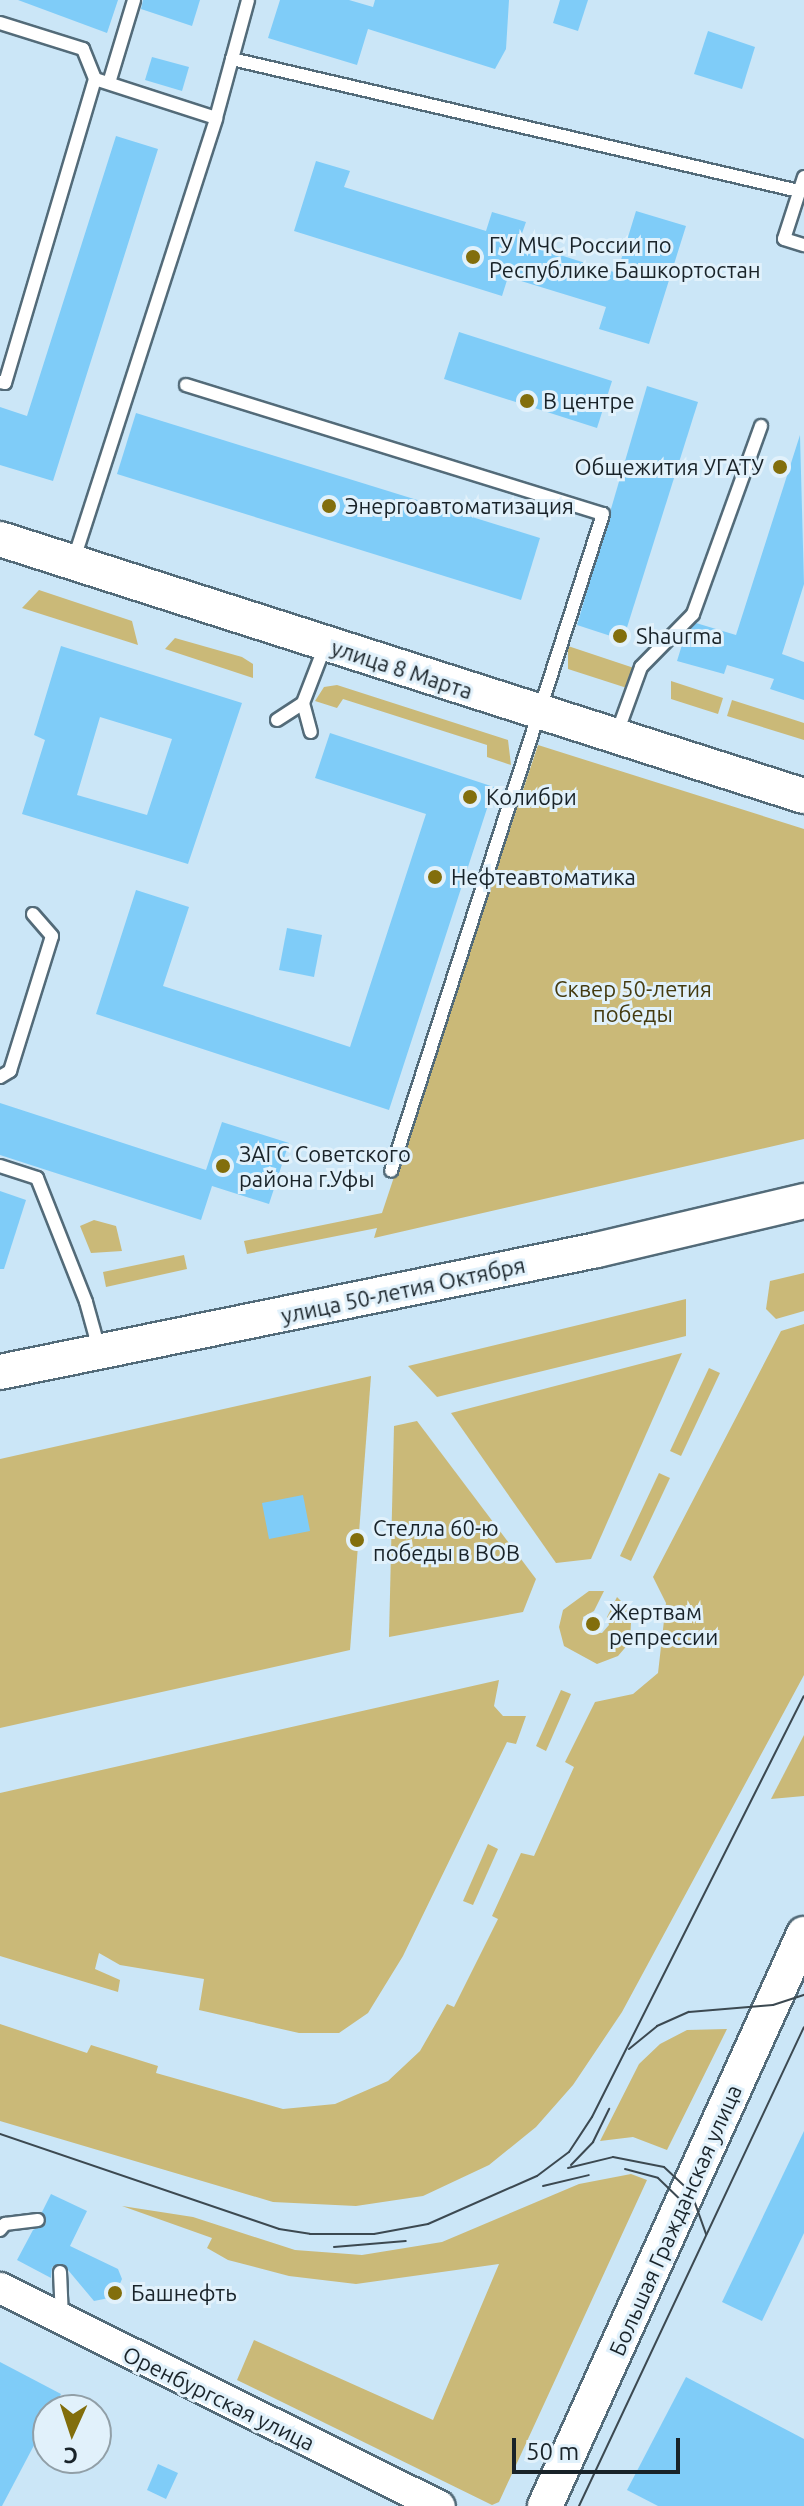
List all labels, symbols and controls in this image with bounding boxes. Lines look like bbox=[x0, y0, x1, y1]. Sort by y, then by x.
place label: ГУ МЧС России по Республике Башкортостан bbox=[489, 231, 761, 282]
marker: ГУ МЧС России по Республике Башкортостан bbox=[464, 248, 482, 266]
place label: В центре bbox=[543, 388, 635, 414]
marker: В центре bbox=[518, 392, 536, 410]
place label: Общежития УГАТУ bbox=[574, 454, 764, 480]
marker: Общежития УГАТУ bbox=[771, 458, 789, 476]
place label: Энергоавтоматизация bbox=[345, 493, 574, 519]
marker: Энергоавтоматизация bbox=[320, 497, 338, 515]
place label: Shaurma bbox=[636, 623, 723, 649]
marker: Shaurma bbox=[611, 627, 629, 645]
street label: улица 8 Марта bbox=[328, 634, 476, 704]
place label: Колибри bbox=[486, 784, 577, 810]
marker: Колибри bbox=[461, 788, 479, 806]
place label: Нефтеавтоматика bbox=[451, 864, 636, 890]
marker: Нефтеавтоматика bbox=[426, 868, 444, 886]
park label: Сквер 50-летия победы bbox=[554, 975, 712, 1026]
place label: ЗАГС Советского района г.Уфы bbox=[239, 1140, 411, 1192]
marker: ЗАГС Советского района г.Уфы bbox=[214, 1157, 232, 1175]
street label: улица 50-летия Октября bbox=[279, 1251, 527, 1329]
place label: Стелла 60-ю победы в ВОВ bbox=[373, 1514, 520, 1566]
marker: Стелла 60-ю победы в ВОВ bbox=[348, 1531, 366, 1549]
place label: Жертвам репрессии bbox=[609, 1598, 718, 1650]
marker: Жертвам репрессии bbox=[584, 1615, 602, 1633]
street label: Большая Гражданская улица bbox=[603, 2080, 747, 2360]
place label: Башнефть bbox=[131, 2280, 237, 2306]
marker: Башнефть bbox=[106, 2284, 124, 2302]
street label: Оренбургская улица bbox=[119, 2340, 319, 2456]
north arrow bbox=[32, 2394, 112, 2474]
scale bar bbox=[516, 2422, 684, 2472]
text: 50 m bbox=[526, 2438, 579, 2465]
text: С bbox=[63, 2444, 78, 2469]

